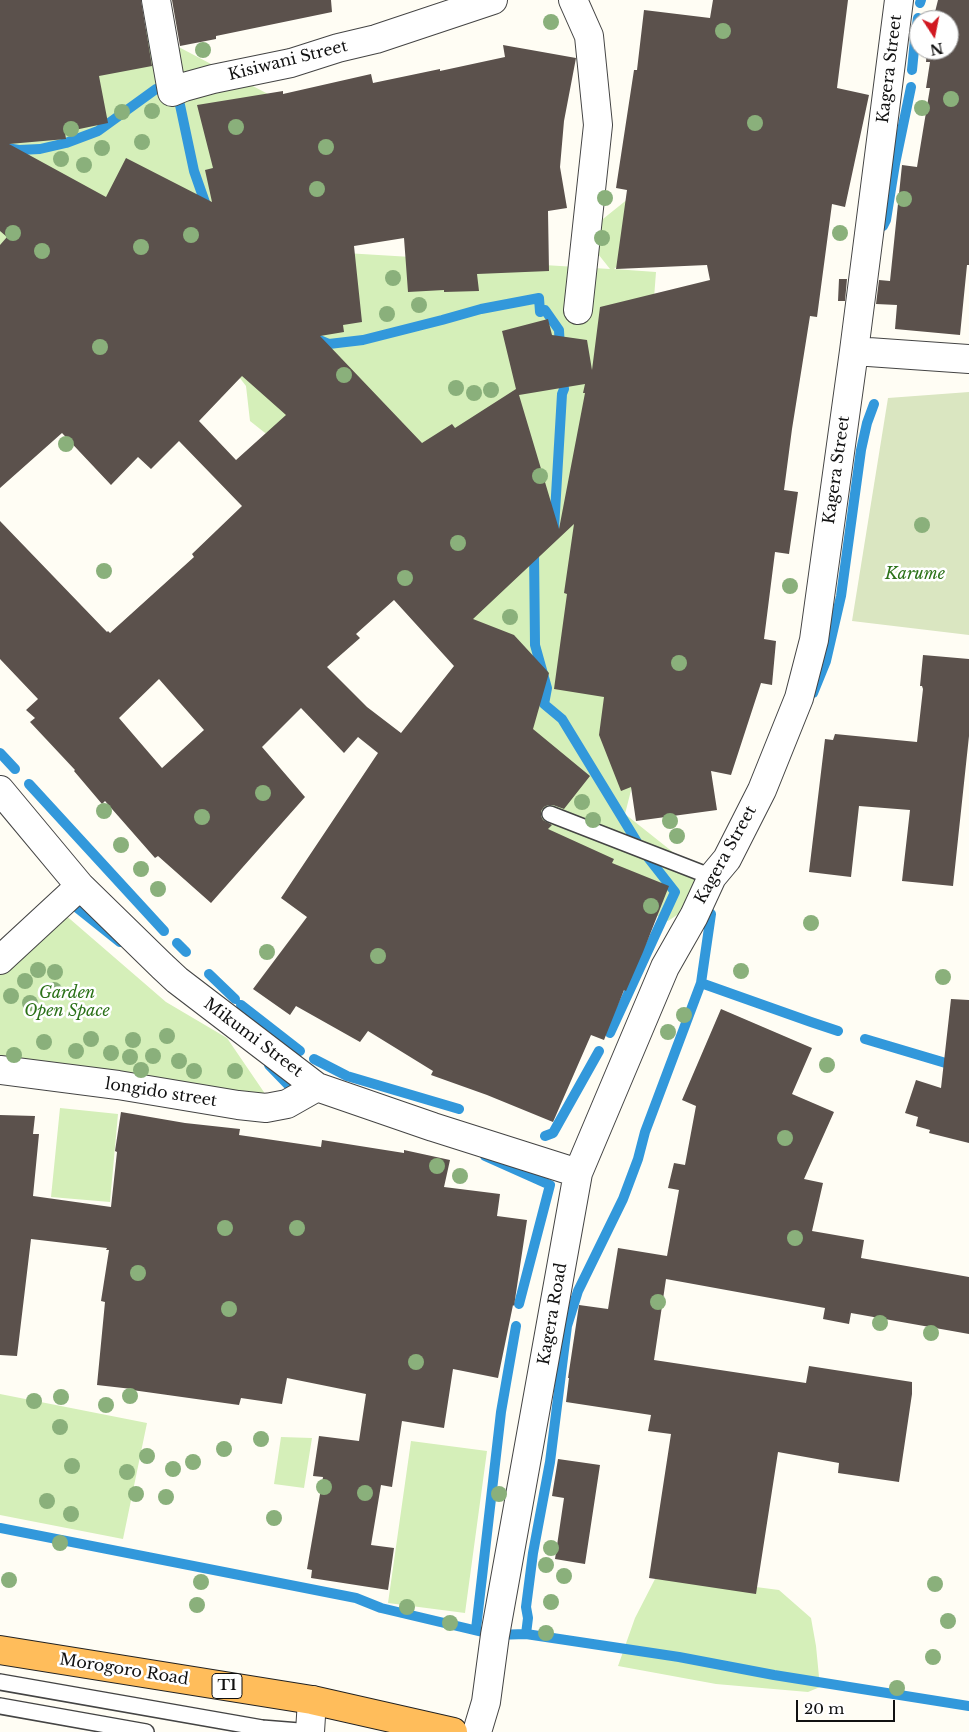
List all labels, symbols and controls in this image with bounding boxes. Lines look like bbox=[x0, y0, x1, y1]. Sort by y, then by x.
north arrow bbox=[909, 10, 959, 60]
street label: Kagera Street bbox=[874, 14, 906, 124]
street label: Kisiwani Street bbox=[226, 37, 350, 85]
text: N bbox=[928, 39, 945, 59]
street label: Kagera Street bbox=[820, 415, 854, 525]
park label: Karume bbox=[885, 564, 945, 584]
street label: Kagera Street bbox=[691, 803, 761, 907]
park label: Garden Open Space bbox=[24, 983, 110, 1021]
street label: Mikumi Street bbox=[200, 995, 306, 1081]
street label: longido street bbox=[104, 1075, 218, 1111]
street label: Kagera Road bbox=[535, 1261, 571, 1367]
street label: Morogoro Road bbox=[58, 1650, 190, 1690]
road number: T1 bbox=[212, 1674, 242, 1698]
scale bar bbox=[799, 1690, 898, 1722]
text: 20 m bbox=[804, 1699, 844, 1718]

